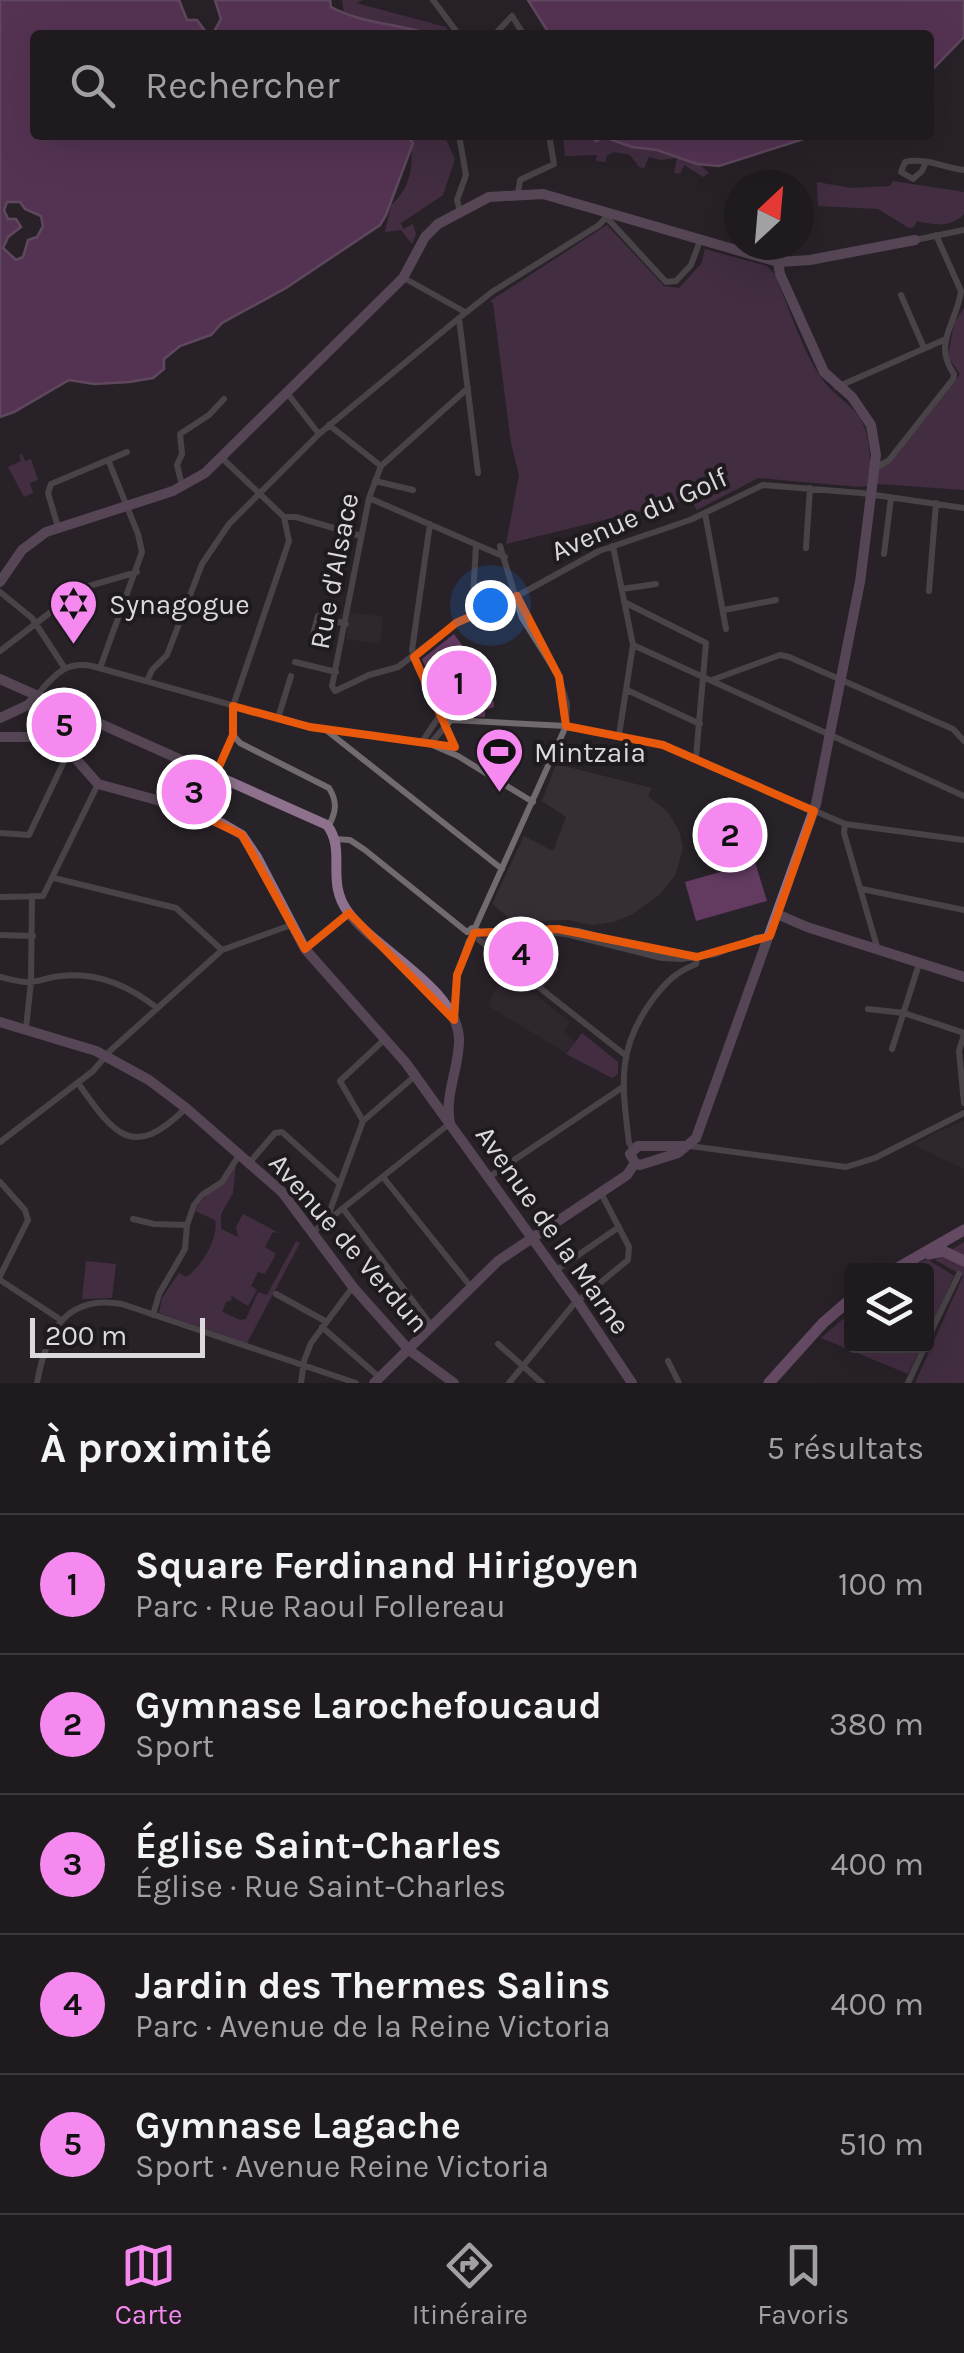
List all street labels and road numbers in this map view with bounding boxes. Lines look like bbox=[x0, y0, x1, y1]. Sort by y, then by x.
street label: Avenue du Golf bbox=[546, 460, 733, 568]
street label: Rue d'Alsace bbox=[303, 490, 365, 652]
street label: Avenue de la Marne bbox=[469, 1119, 637, 1341]
street label: Avenue de Verdun bbox=[262, 1147, 436, 1339]

